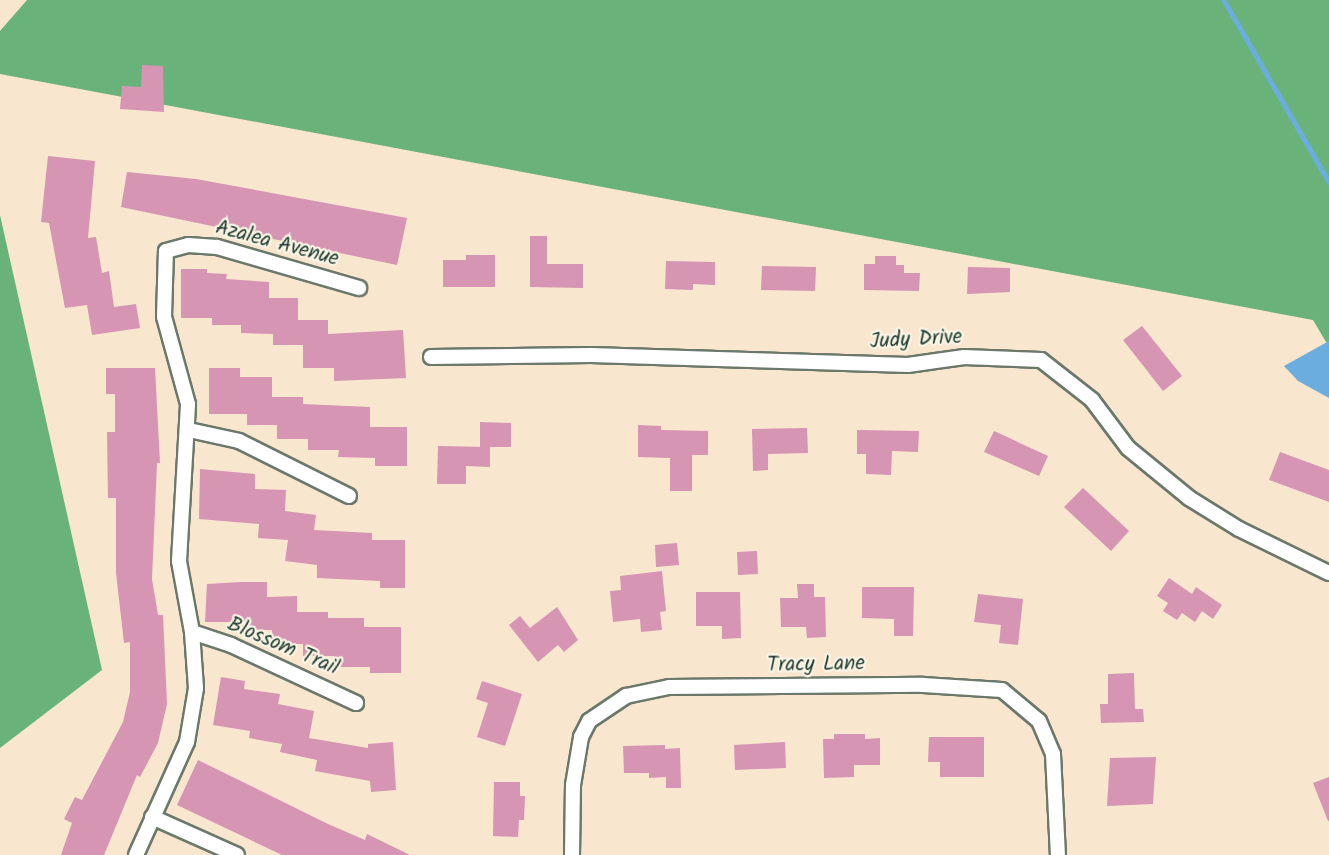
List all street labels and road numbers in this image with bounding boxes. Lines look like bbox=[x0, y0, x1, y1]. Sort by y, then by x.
street label: Azalea Avenue bbox=[213, 215, 341, 273]
street label: Judy Drive bbox=[869, 325, 963, 355]
street label: Blossom Trail bbox=[223, 612, 343, 682]
street label: Tracy Lane bbox=[767, 652, 865, 678]

